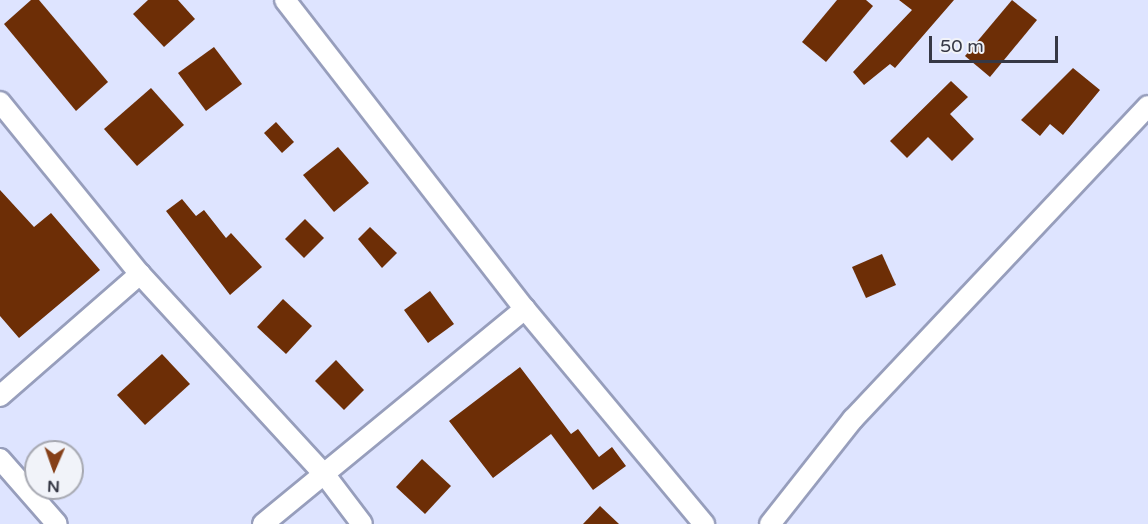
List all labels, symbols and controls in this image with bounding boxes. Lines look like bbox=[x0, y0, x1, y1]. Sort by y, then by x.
scale bar bbox=[932, 24, 1061, 62]
text: 50 m bbox=[940, 35, 984, 57]
north arrow bbox=[24, 440, 84, 500]
text: N bbox=[47, 476, 60, 496]

